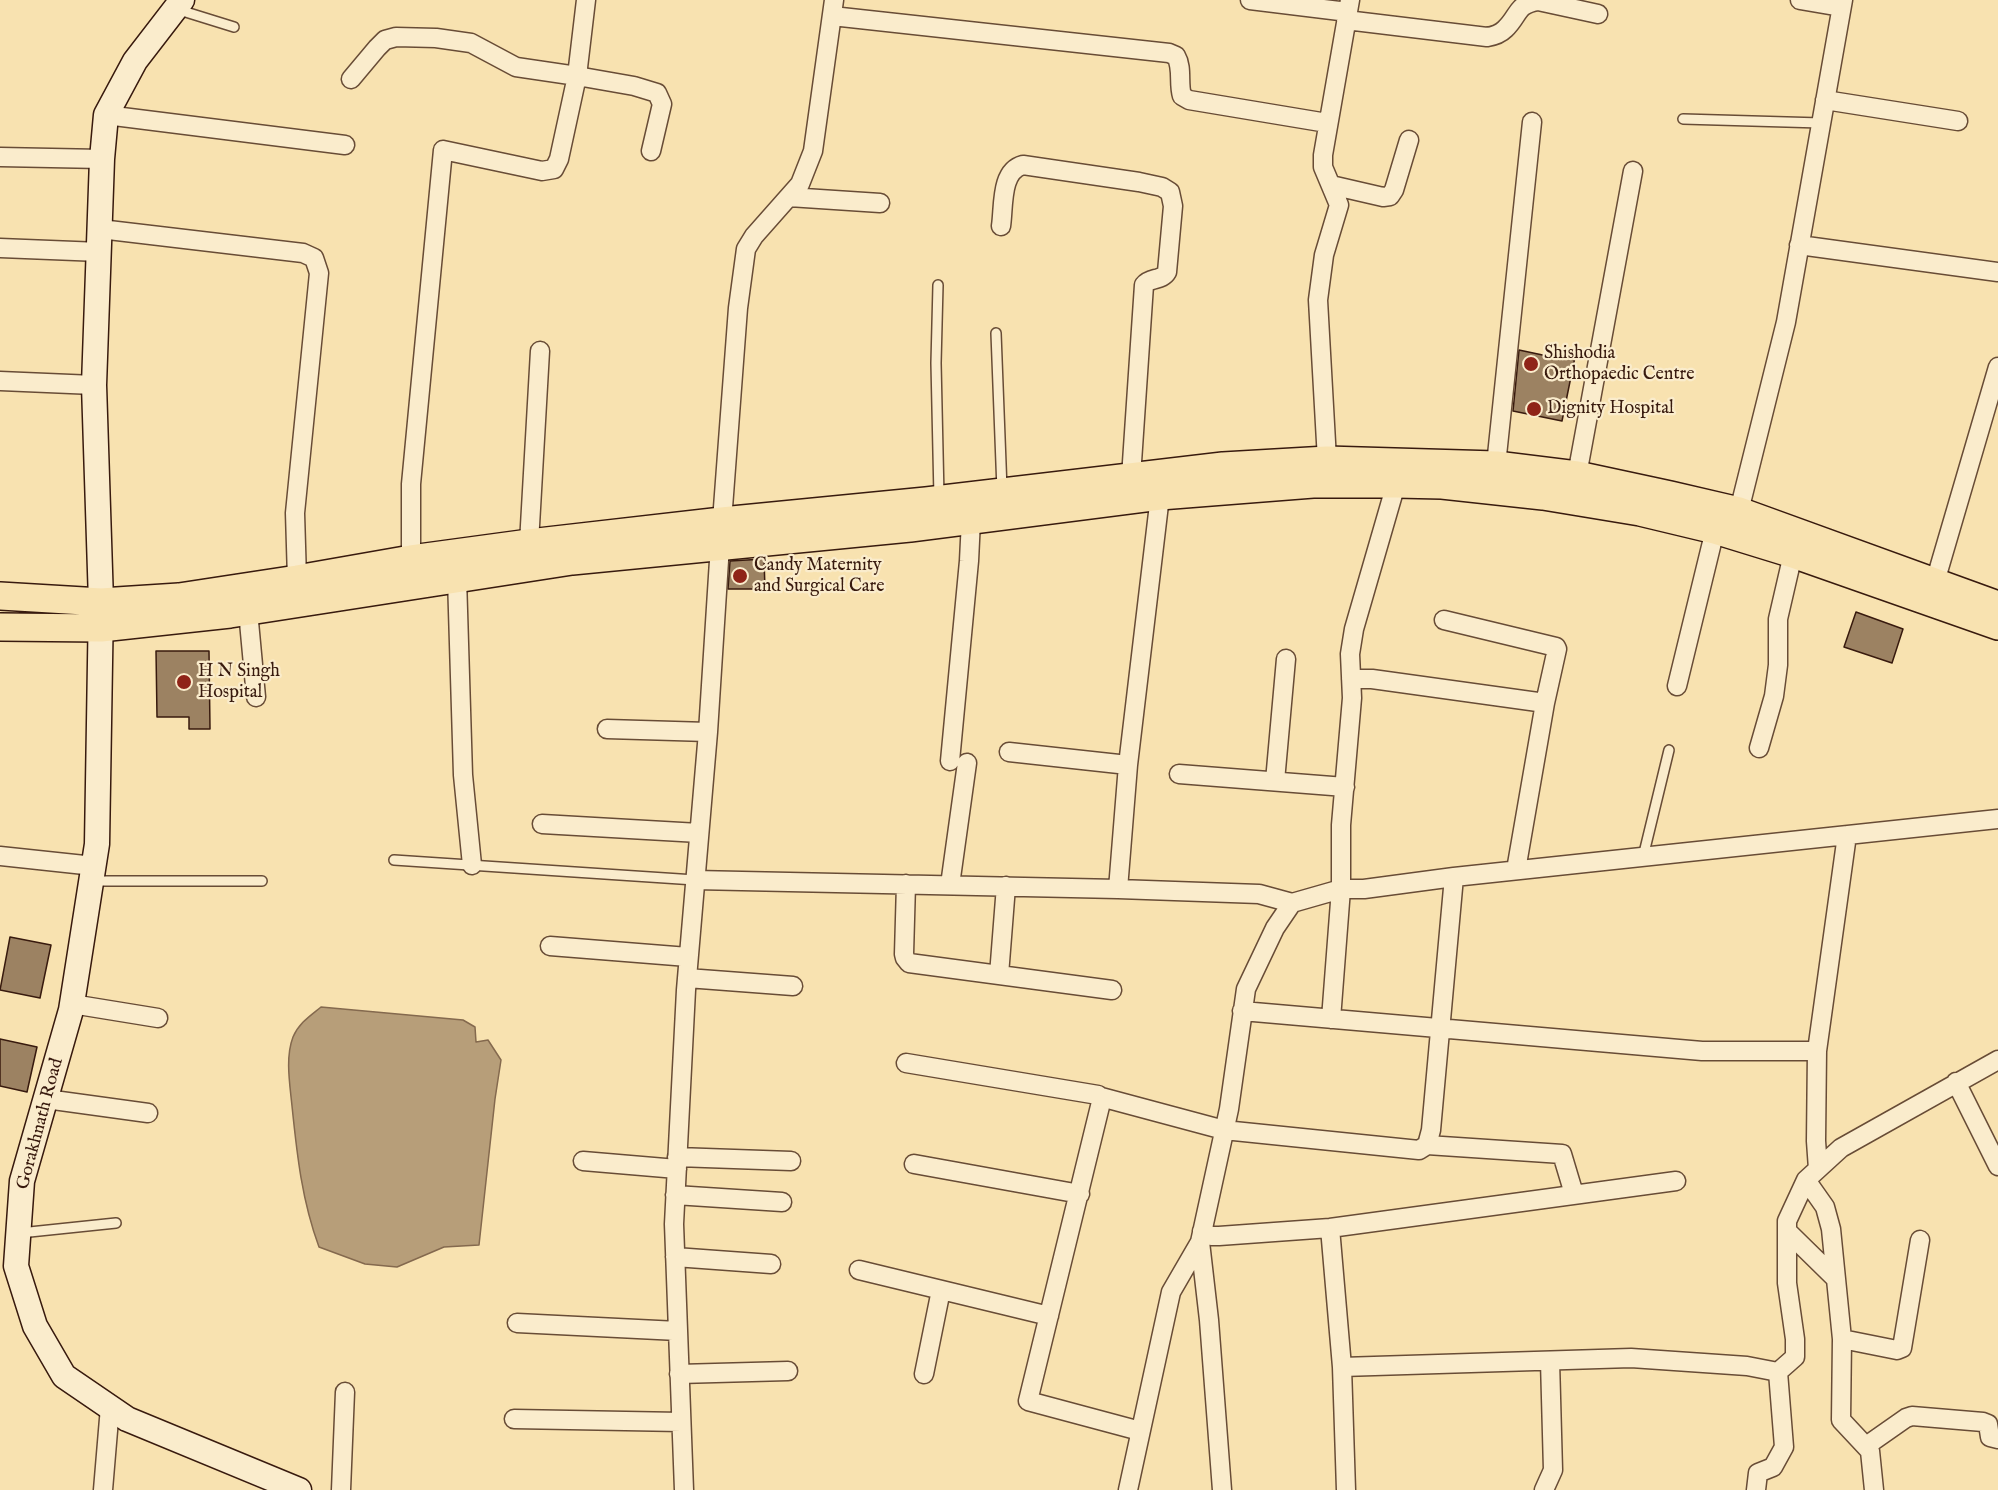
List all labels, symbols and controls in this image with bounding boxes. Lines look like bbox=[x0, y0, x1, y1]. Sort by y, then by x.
place label: Shishodia Orthopaedic Centre bbox=[1544, 343, 1694, 386]
marker: Shishodia Orthopaedic Centre bbox=[1522, 355, 1540, 373]
place label: Dignity Hospital bbox=[1547, 398, 1674, 420]
marker: Dignity Hospital bbox=[1525, 400, 1543, 418]
place label: Candy Maternity and Surgical Care bbox=[754, 555, 884, 598]
marker: Candy Maternity and Surgical Care bbox=[731, 567, 749, 585]
place label: H N Singh Hospital bbox=[198, 661, 280, 704]
marker: H N Singh Hospital bbox=[175, 673, 193, 691]
street label: Gorakhnath Road bbox=[13, 1056, 69, 1192]

